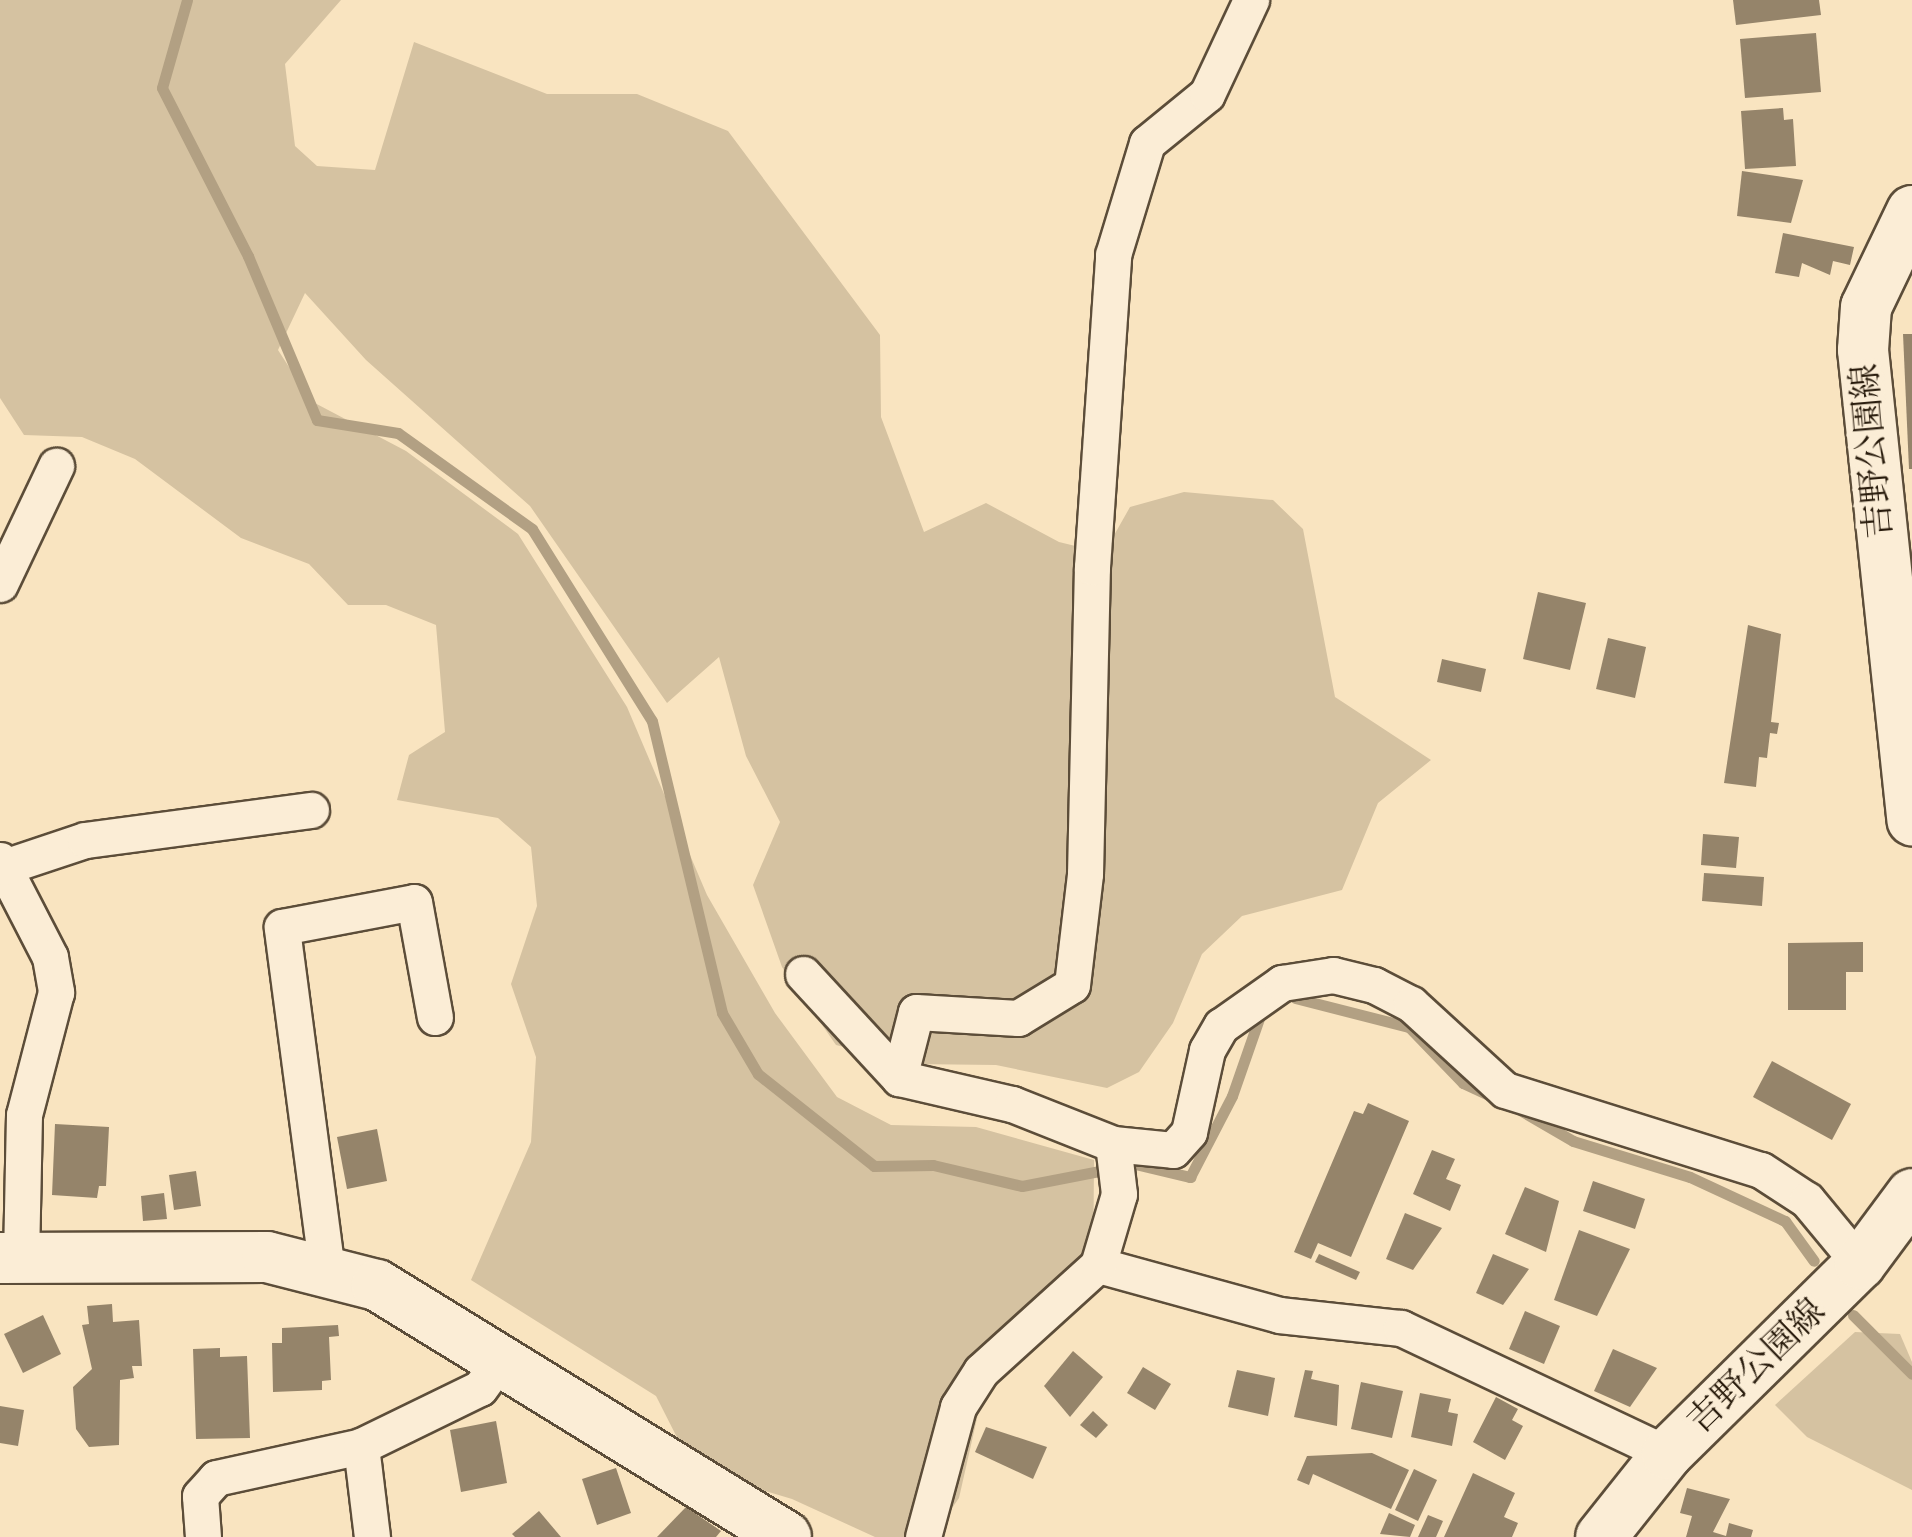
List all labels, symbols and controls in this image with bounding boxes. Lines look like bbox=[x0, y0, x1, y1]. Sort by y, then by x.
street label: 吉野公園線 bbox=[1843, 362, 1901, 540]
street label: 吉野公園線 bbox=[1678, 1290, 1834, 1442]

